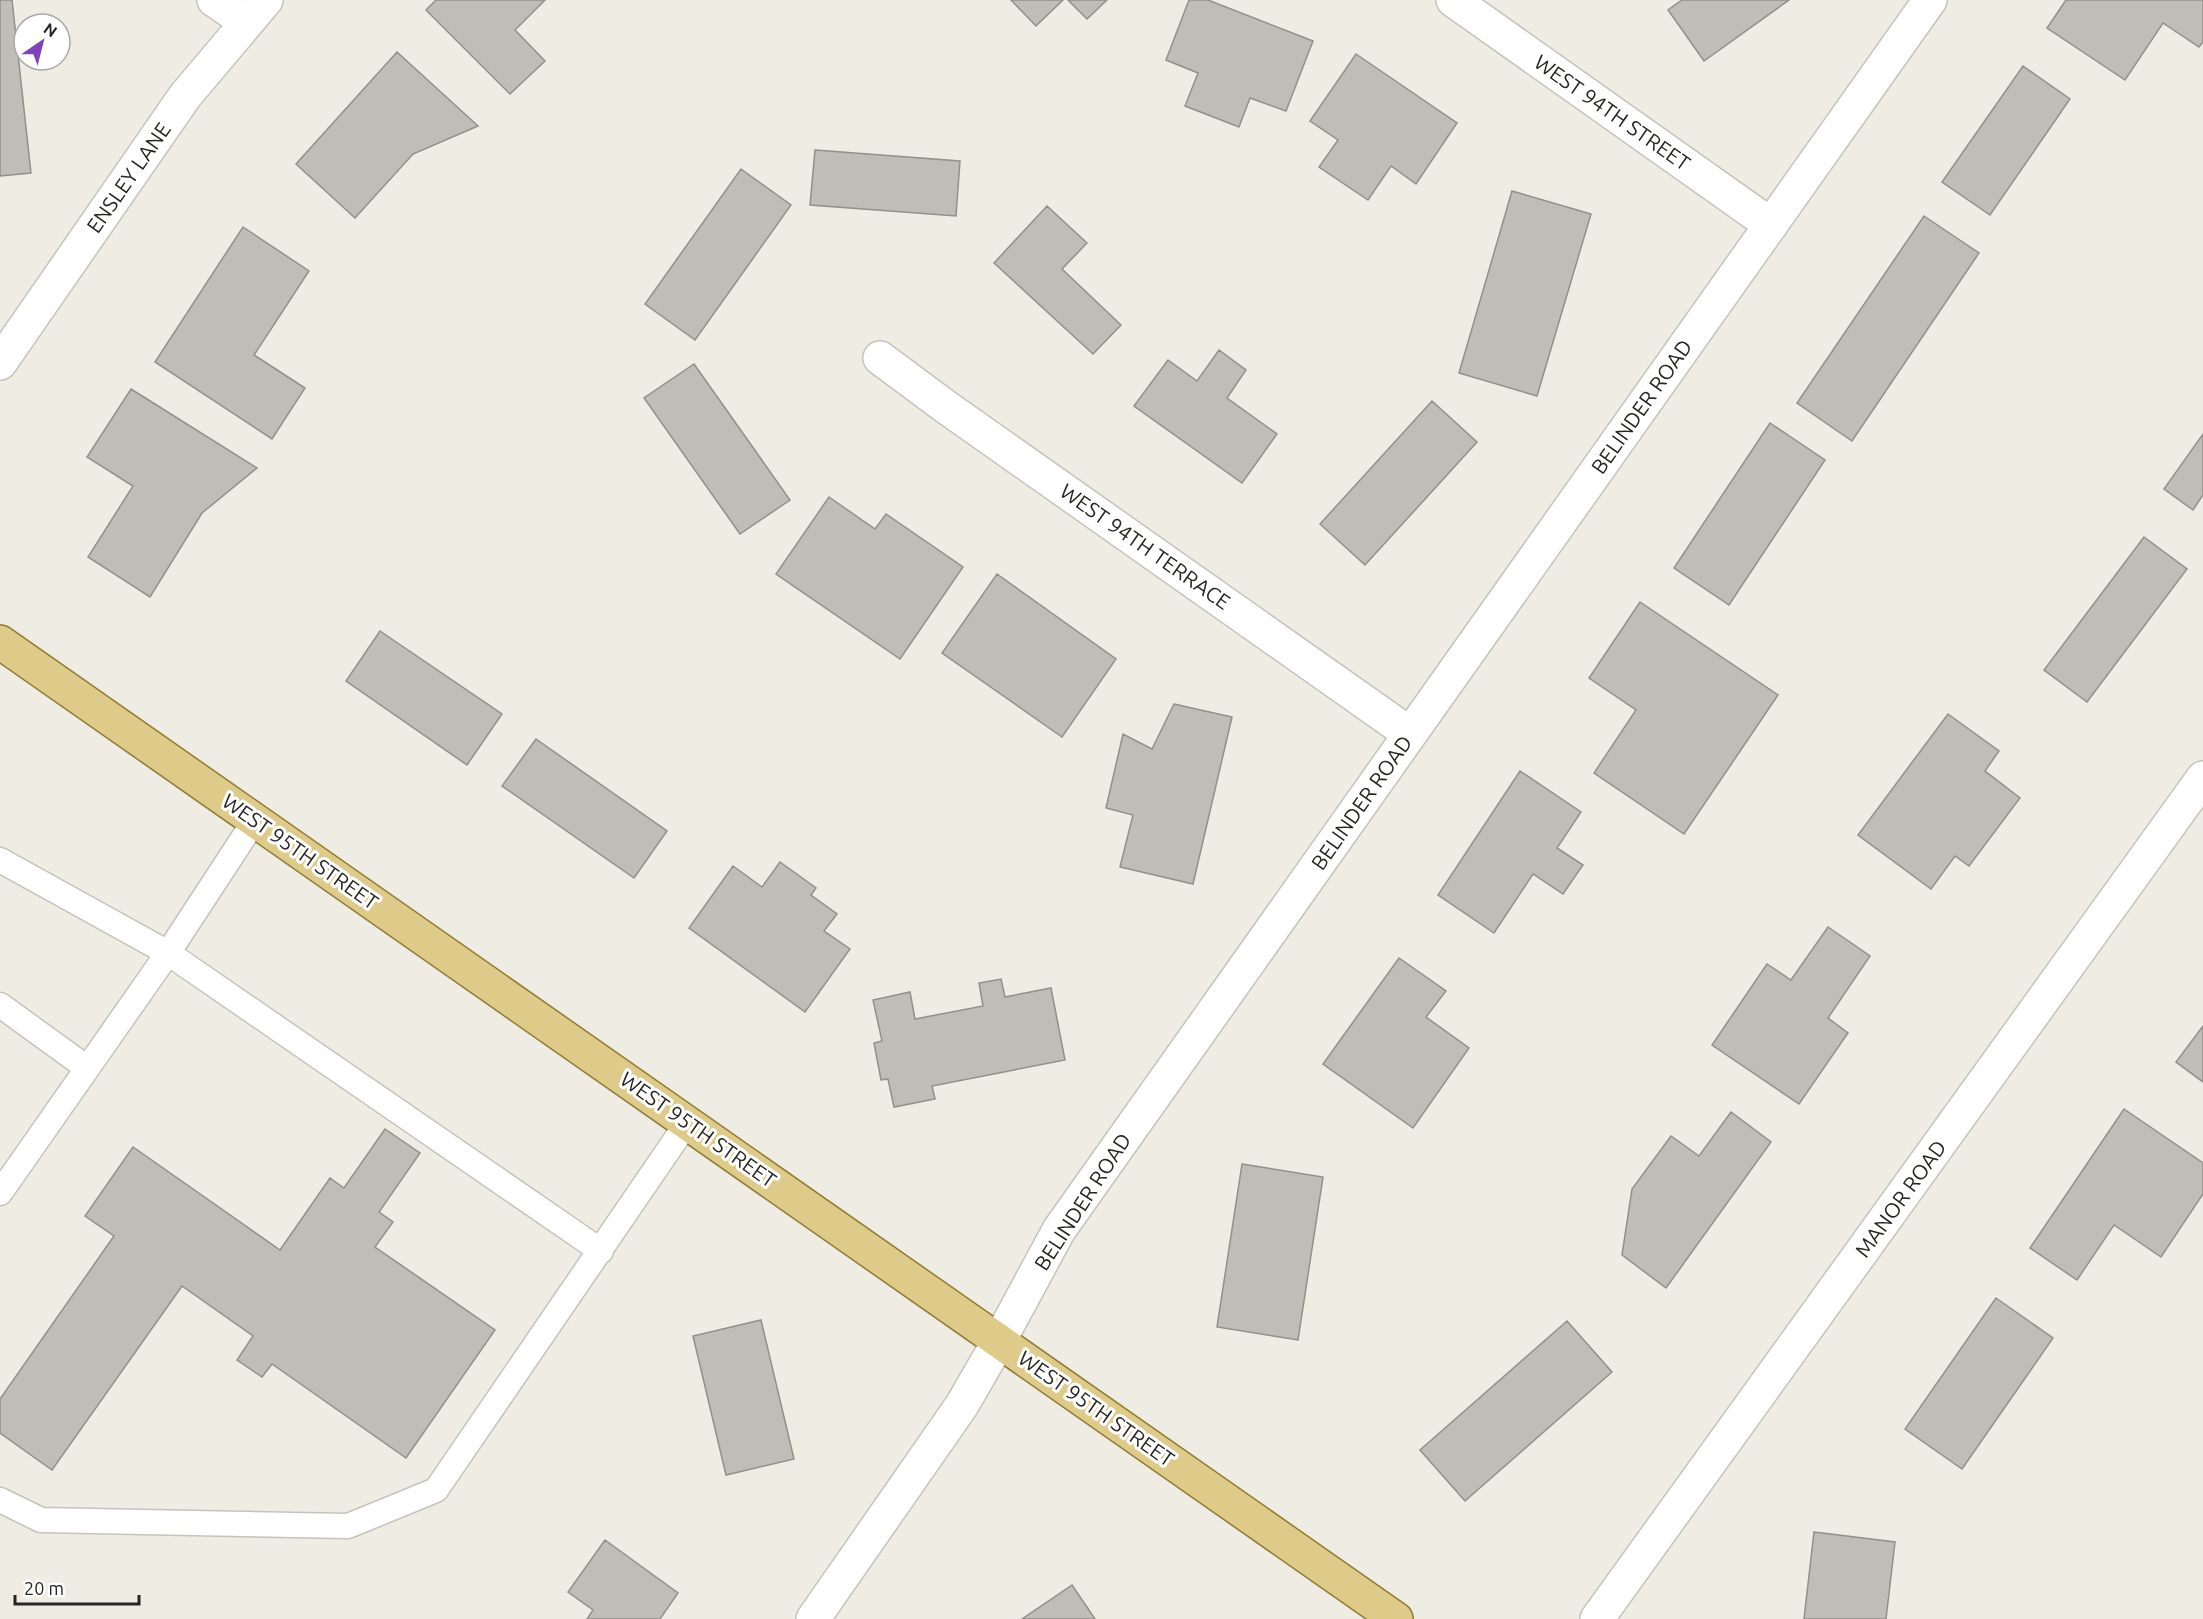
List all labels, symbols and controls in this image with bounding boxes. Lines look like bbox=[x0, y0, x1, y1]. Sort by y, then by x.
north arrow bbox=[12, 12, 72, 72]
text: N bbox=[41, 19, 61, 41]
street label: WEST 94TH STREET bbox=[1530, 49, 1695, 175]
street label: ENSLEY LANE bbox=[81, 118, 175, 237]
street label: BELINDER ROAD bbox=[1586, 335, 1696, 478]
street label: WEST 94TH TERRACE bbox=[1056, 478, 1235, 614]
street label: BELINDER ROAD bbox=[1306, 731, 1416, 874]
street label: WEST 95TH STREET bbox=[218, 788, 383, 914]
street label: WEST 95TH STREET bbox=[616, 1066, 781, 1192]
street label: BELINDER ROAD bbox=[1029, 1129, 1135, 1274]
street label: MANOR ROAD bbox=[1850, 1135, 1951, 1262]
street label: WEST 95TH STREET bbox=[1014, 1345, 1179, 1471]
scale bar bbox=[15, 1568, 140, 1606]
text: 20 m bbox=[24, 1578, 64, 1598]

